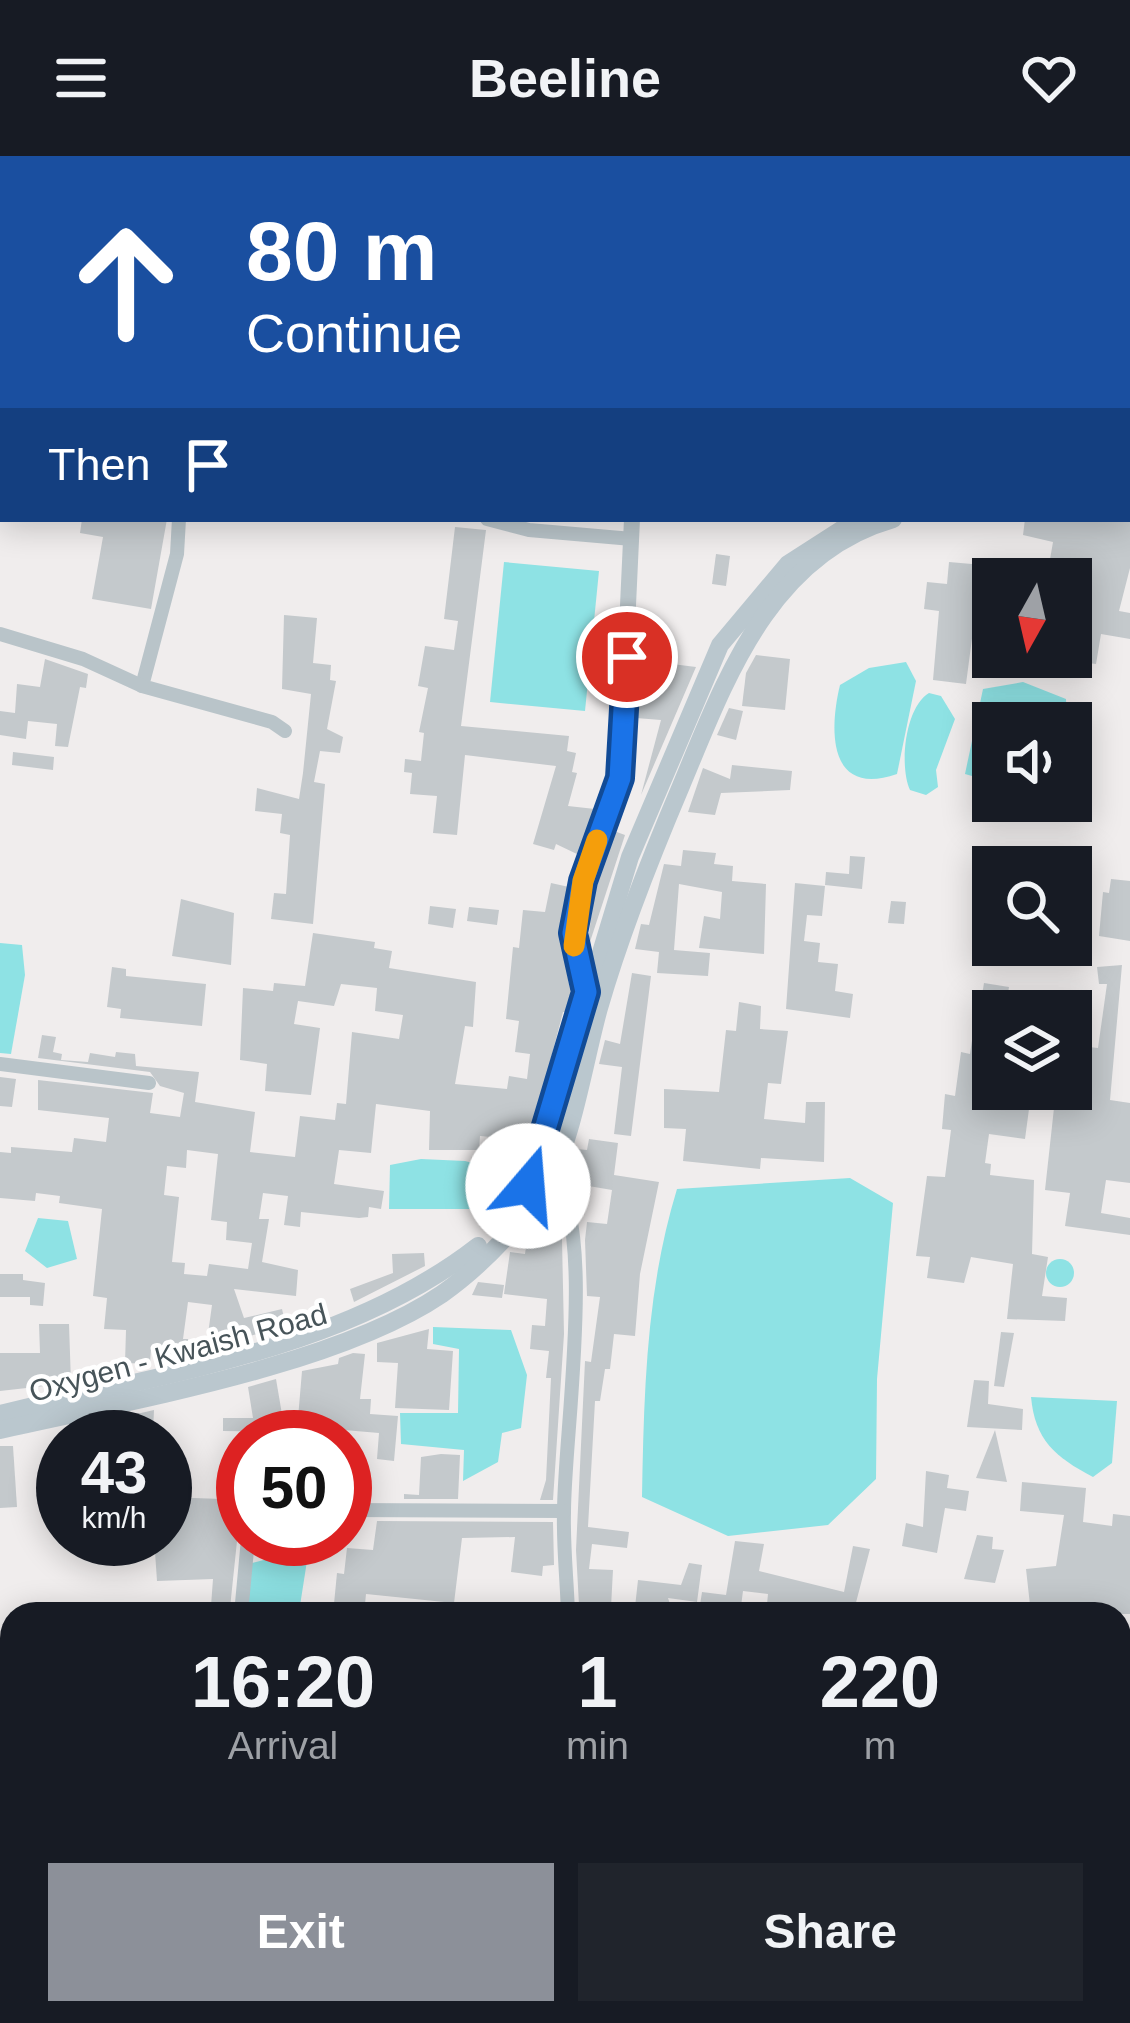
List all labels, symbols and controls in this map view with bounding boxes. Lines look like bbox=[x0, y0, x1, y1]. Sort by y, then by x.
icon: menu bbox=[48, 45, 114, 111]
icon: heart bbox=[1016, 45, 1082, 111]
text: Beeline bbox=[469, 48, 661, 108]
icon: ahead bbox=[48, 204, 204, 360]
text: 80 m bbox=[246, 204, 437, 298]
text: Continue bbox=[246, 303, 462, 363]
icon: arrive bbox=[175, 432, 241, 498]
text: Then bbox=[48, 439, 151, 490]
north arrow bbox=[972, 558, 1092, 678]
map controls bbox=[972, 558, 1092, 1110]
pin bbox=[576, 606, 678, 708]
icon: arrive bbox=[594, 624, 660, 690]
button: sound bbox=[972, 702, 1092, 822]
button: search bbox=[972, 846, 1092, 966]
button: layers bbox=[972, 990, 1092, 1110]
position arrow bbox=[465, 1123, 591, 1249]
street label: Oxygen - Kwaish Road bbox=[25, 1297, 330, 1408]
speed limit sign: 50 bbox=[216, 1410, 372, 1566]
text: 43 bbox=[81, 1439, 147, 1506]
text: km/h bbox=[81, 1501, 147, 1534]
text: 16:20 bbox=[191, 1642, 375, 1722]
text: 1 bbox=[577, 1642, 618, 1722]
text: 220 bbox=[820, 1642, 940, 1722]
text: Arrival bbox=[228, 1724, 338, 1767]
text: min bbox=[566, 1724, 629, 1767]
text: m bbox=[864, 1724, 896, 1767]
button: Exit bbox=[48, 1863, 554, 2001]
button: Share bbox=[578, 1863, 1083, 2001]

